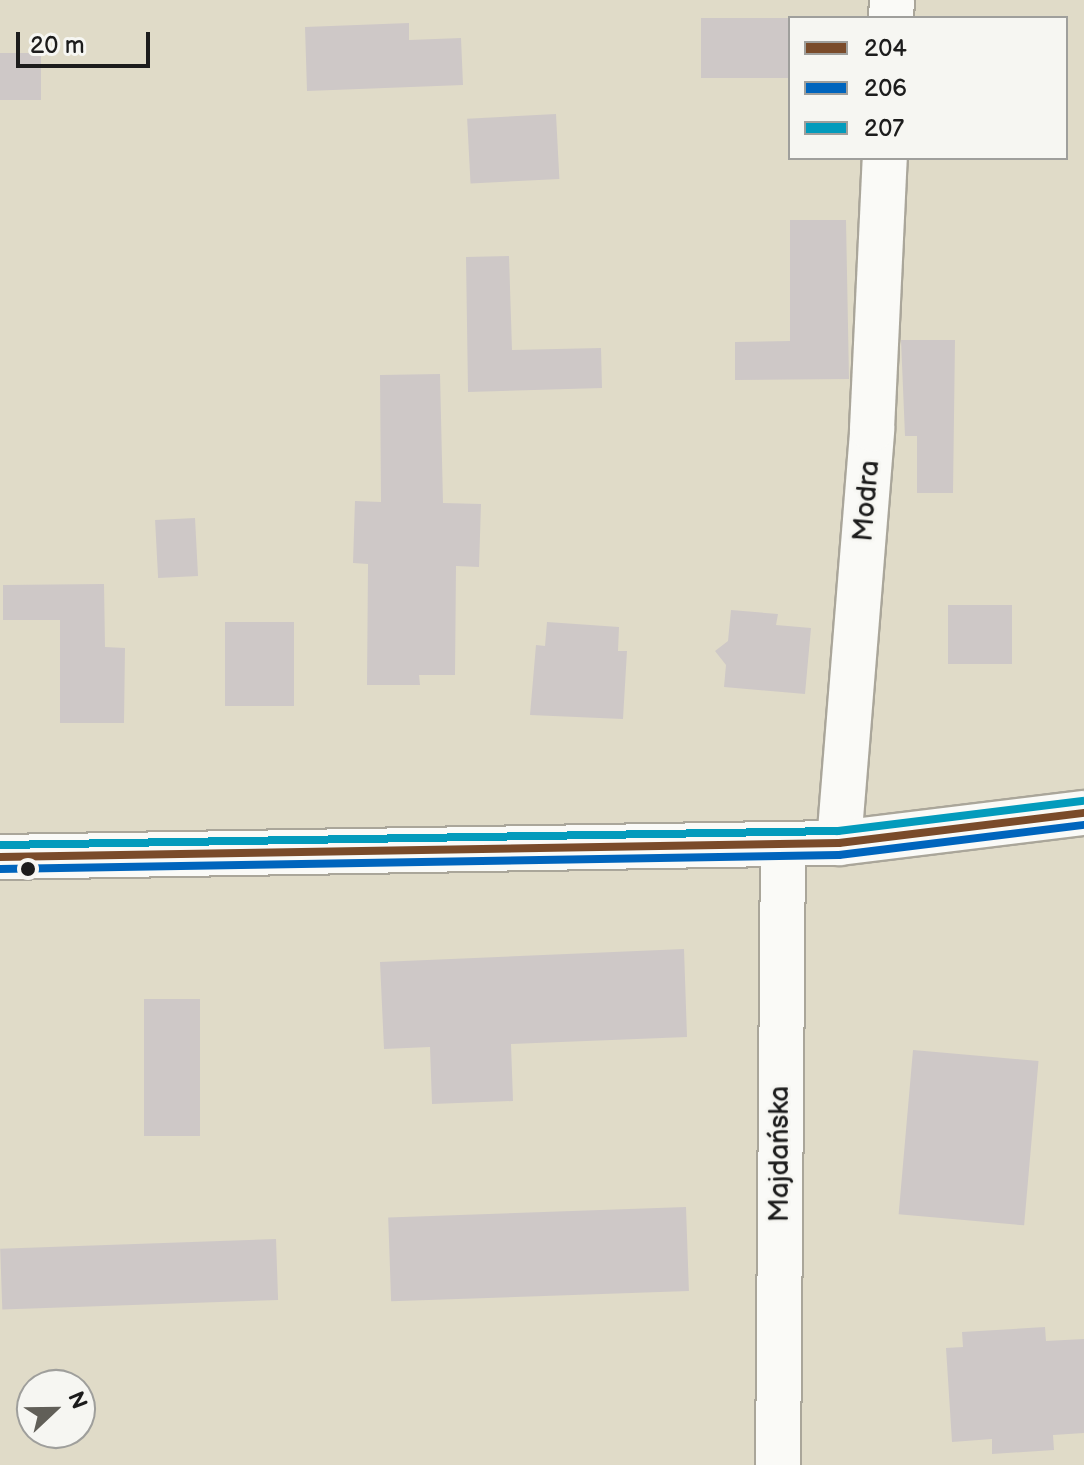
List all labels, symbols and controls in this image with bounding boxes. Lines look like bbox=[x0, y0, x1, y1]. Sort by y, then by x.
scale bar bbox=[20, 16, 154, 66]
legend bbox=[788, 16, 1068, 160]
text: 20 m bbox=[30, 31, 85, 60]
text: 204 bbox=[864, 34, 907, 63]
text: 206 bbox=[864, 74, 907, 103]
text: 207 bbox=[864, 114, 904, 143]
street label: Modra bbox=[847, 459, 887, 543]
unlabelled marker bbox=[20, 861, 36, 877]
street label: Majdańska bbox=[763, 1086, 797, 1222]
north arrow bbox=[16, 1369, 96, 1449]
text: N bbox=[61, 1388, 92, 1413]

